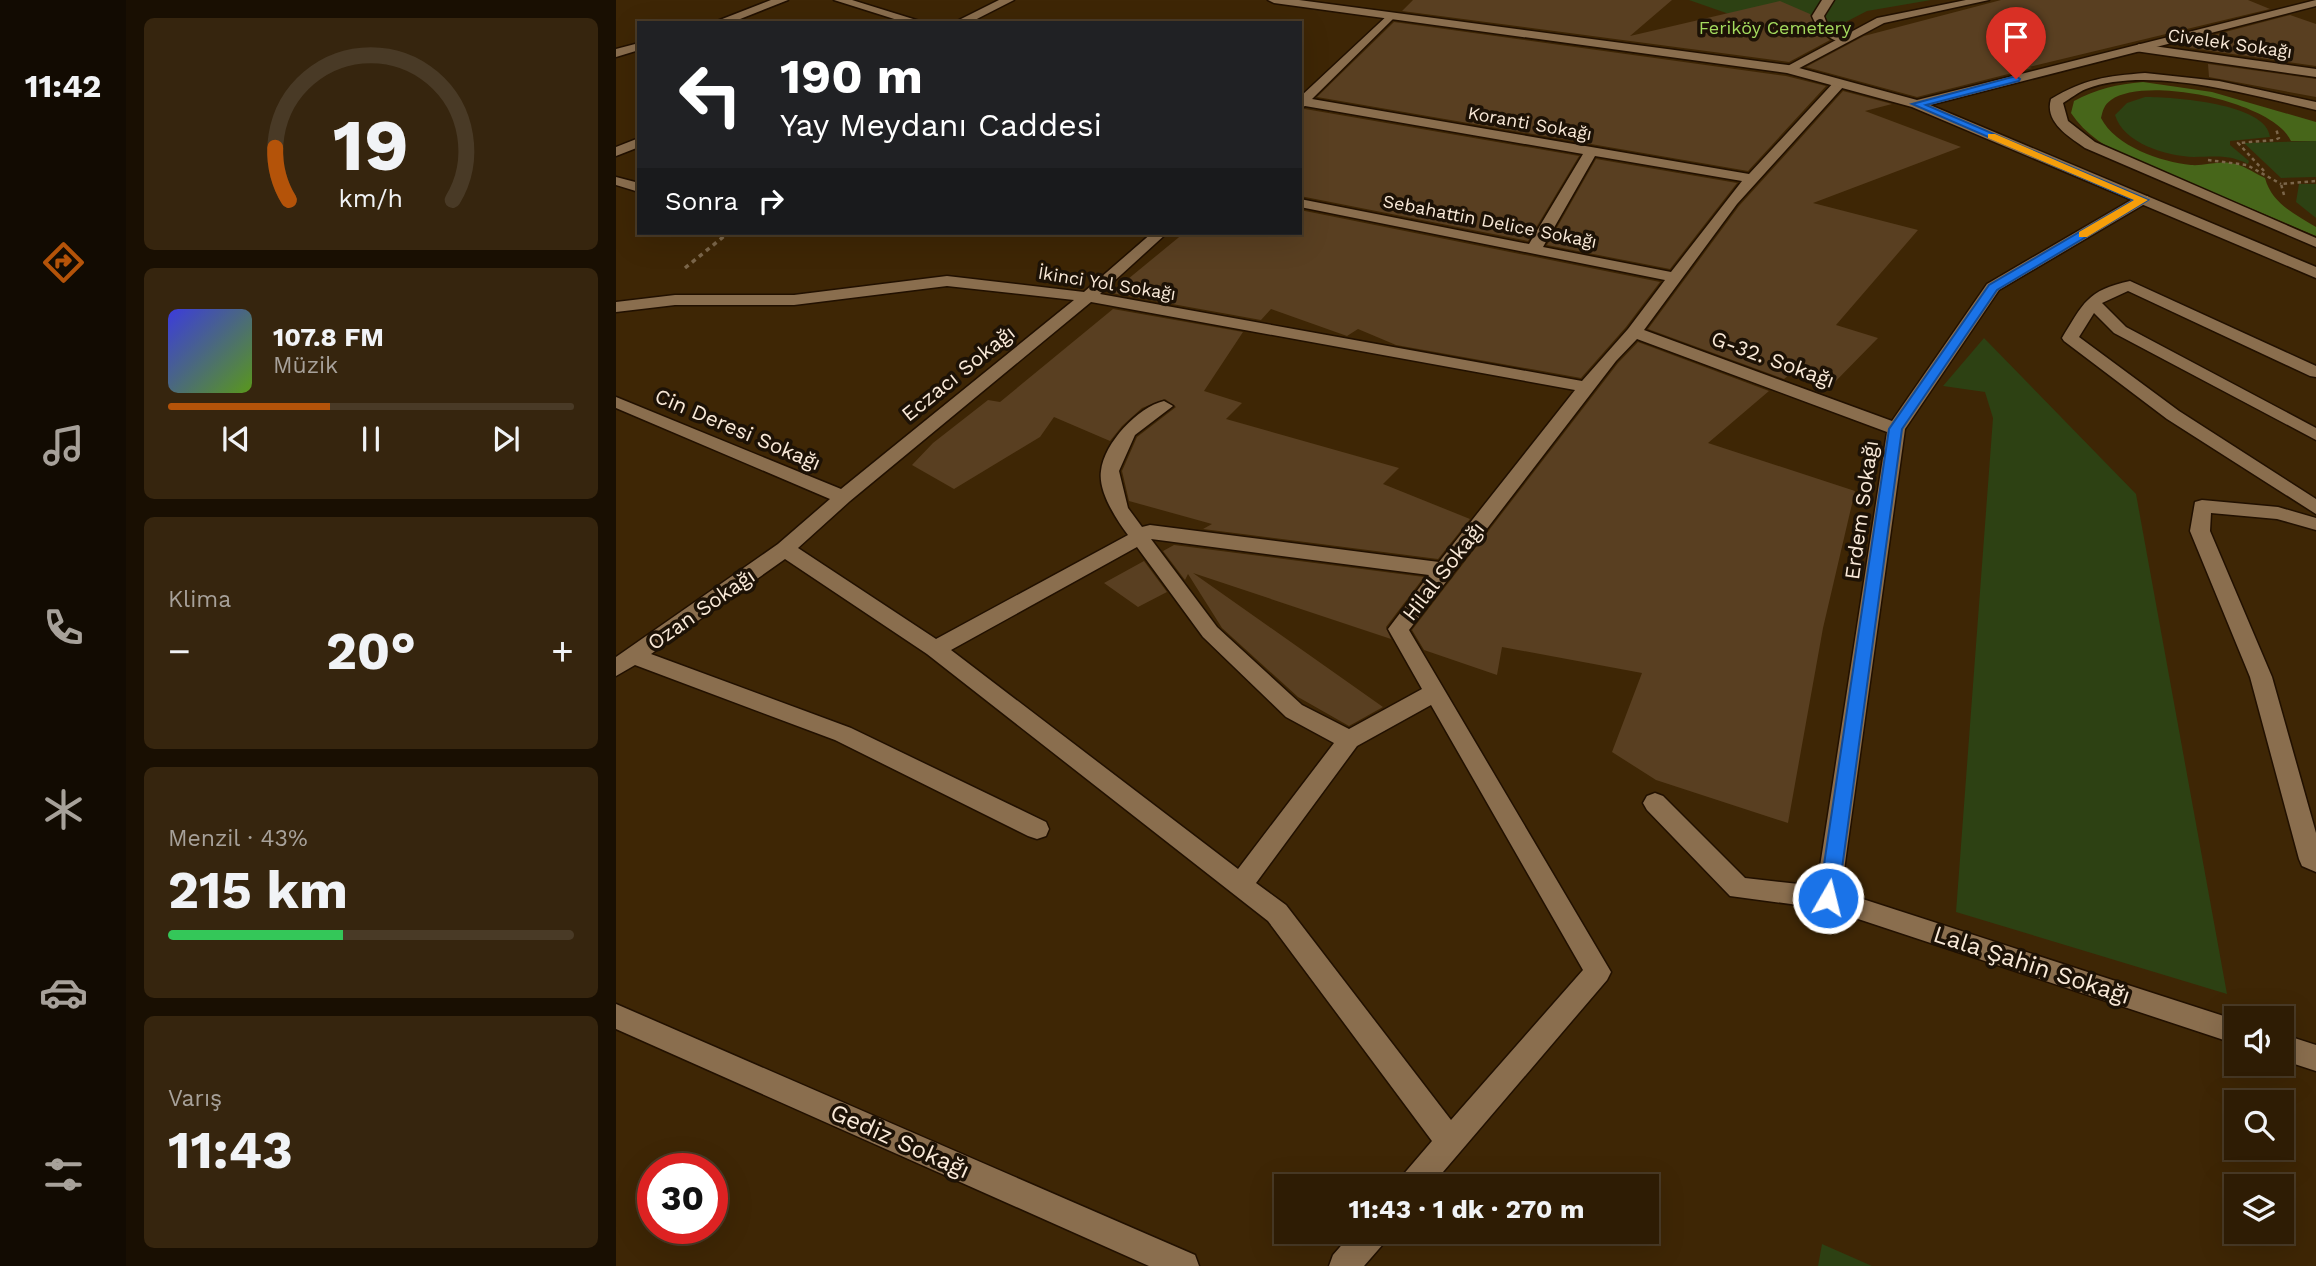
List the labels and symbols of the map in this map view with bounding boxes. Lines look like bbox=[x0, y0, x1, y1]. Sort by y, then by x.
pin bbox=[1986, 7, 2046, 79]
park label: Feriköy Cemetery bbox=[1699, 17, 1852, 38]
street label: Civelek Sokağı bbox=[2166, 24, 2294, 62]
street label: Koranti Sokağı bbox=[1466, 102, 1594, 144]
street label: Sebahattin Delice Sokağı bbox=[1381, 190, 1599, 252]
street label: İkinci Yol Sokağı bbox=[1037, 262, 1177, 304]
street label: Eczacı Sokağı bbox=[896, 320, 1020, 426]
street label: G-32. Sokağı bbox=[1708, 325, 1838, 393]
street label: Cin Deresi Sokağı bbox=[651, 383, 825, 475]
street label: Erdem Sokağı bbox=[1839, 439, 1883, 581]
street label: Hilal Sokağı bbox=[1397, 517, 1489, 625]
street label: Ozan Sokağı bbox=[643, 563, 759, 655]
position arrow bbox=[1791, 861, 1865, 935]
street label: Lala Şahin Sokağı bbox=[1930, 920, 2134, 1010]
street label: Gediz Sokağı bbox=[826, 1098, 974, 1184]
speed limit sign: 30 bbox=[637, 1153, 728, 1244]

